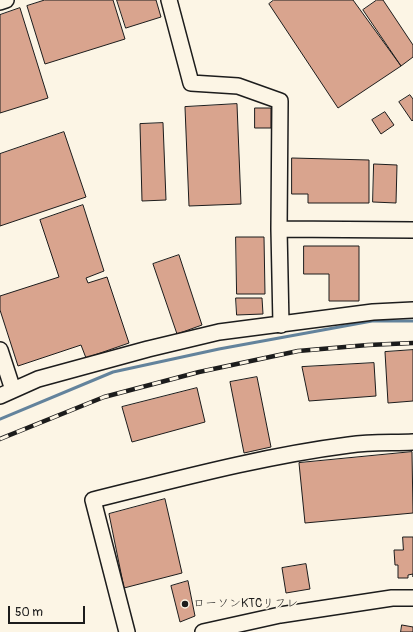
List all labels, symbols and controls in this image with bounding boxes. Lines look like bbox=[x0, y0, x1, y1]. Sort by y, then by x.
place label: ローソンKTCリフレ bbox=[193, 597, 298, 611]
scale bar bbox=[10, 598, 87, 624]
marker: ローソンKTCリフレ bbox=[180, 599, 190, 609]
text: 50 m bbox=[15, 605, 43, 620]

